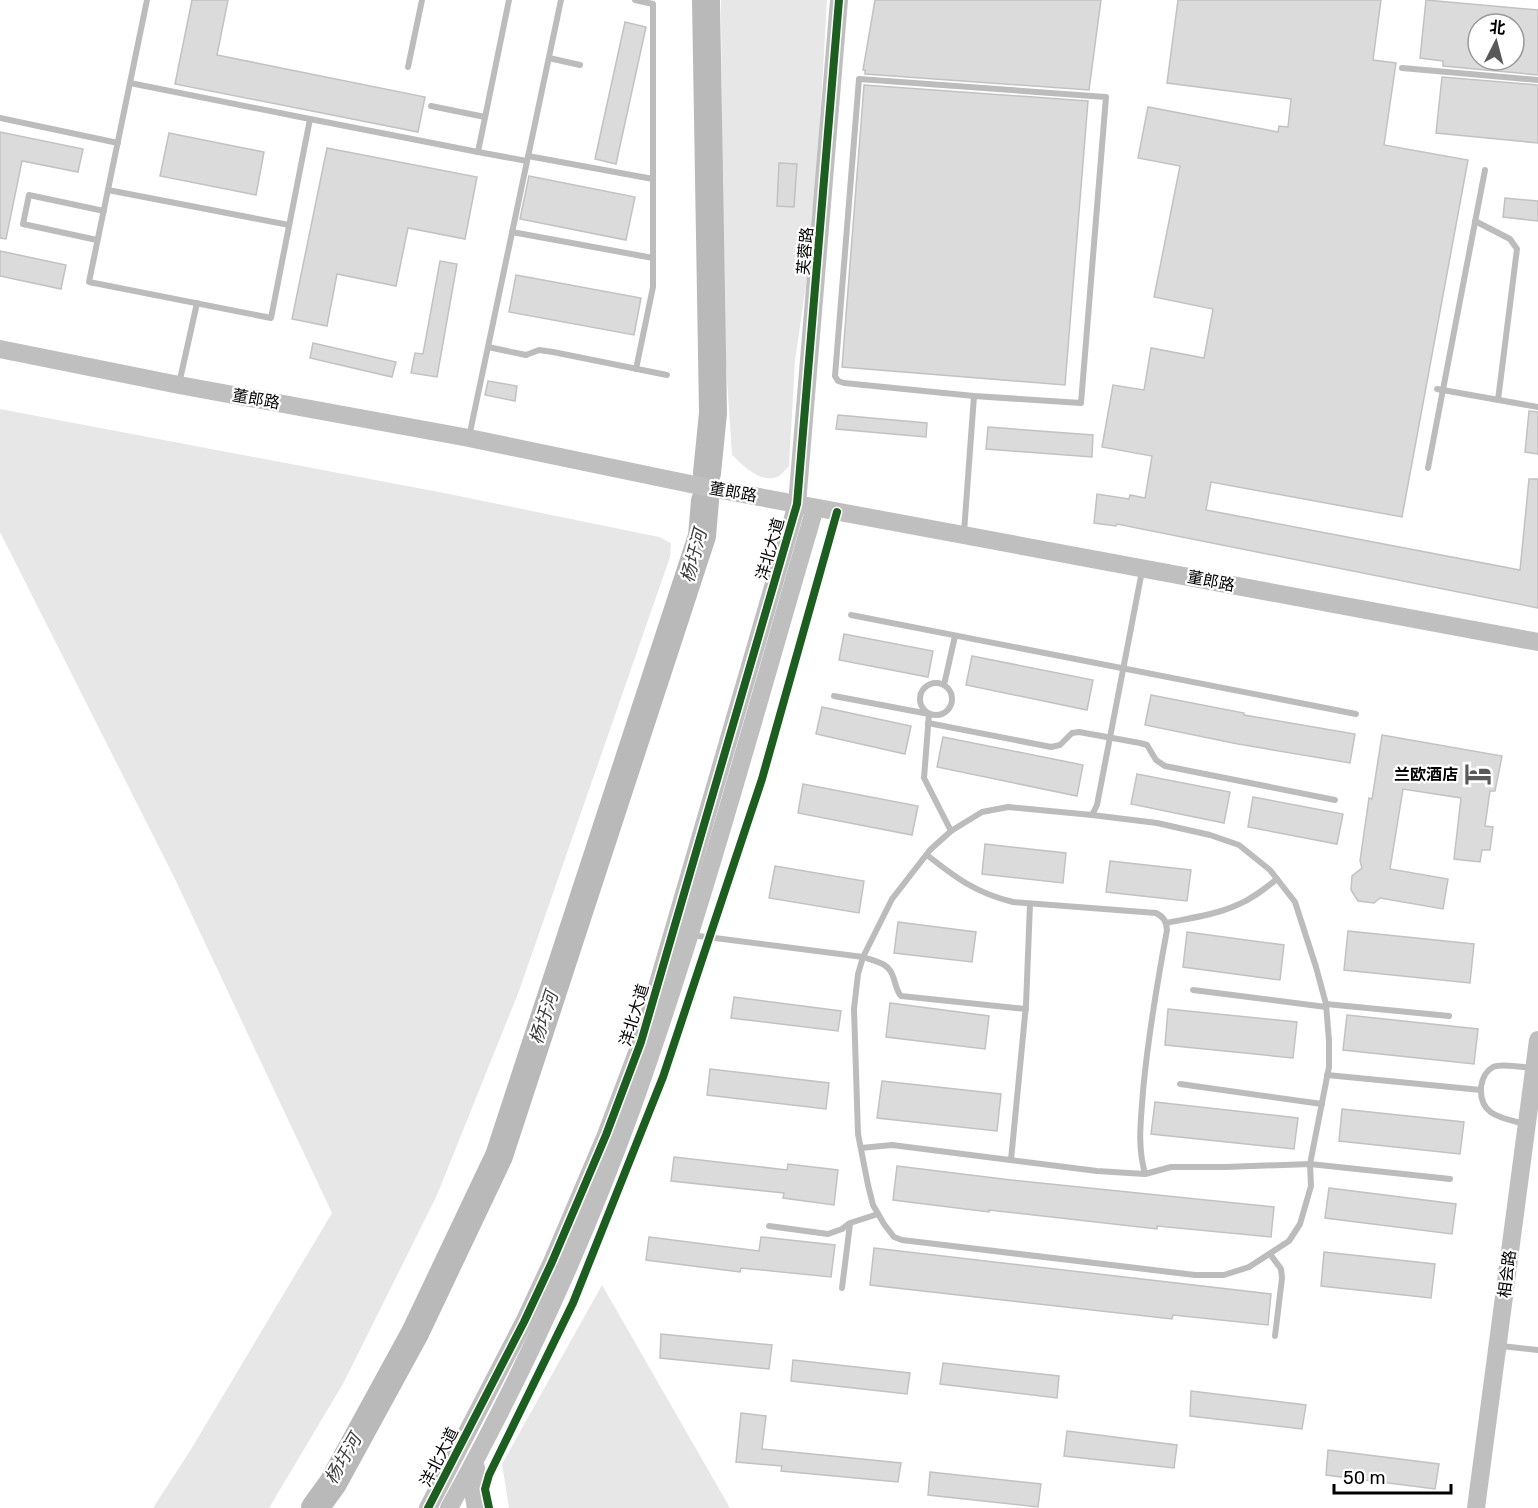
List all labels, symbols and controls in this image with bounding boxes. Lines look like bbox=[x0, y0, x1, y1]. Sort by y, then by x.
north arrow bbox=[1466, 12, 1526, 72]
text: 北 bbox=[1489, 17, 1506, 38]
street label: 芙蓉路 bbox=[793, 226, 817, 276]
street label: 董郎路 bbox=[231, 385, 281, 413]
street label: 董郎路 bbox=[708, 478, 758, 506]
street label: 洋北大道 bbox=[752, 516, 788, 582]
water label: 杨圩河 bbox=[676, 524, 712, 585]
street label: 董郎路 bbox=[1186, 567, 1236, 595]
hotel icon: 兰欧酒店 bbox=[1463, 759, 1493, 789]
place label: 兰欧酒店 bbox=[1394, 765, 1458, 784]
street label: 洋北大道 bbox=[616, 982, 652, 1048]
water label: 杨圩河 bbox=[525, 986, 564, 1047]
street label: 相会路 bbox=[1495, 1249, 1519, 1299]
street label: 洋北大道 bbox=[416, 1424, 462, 1490]
water label: 杨圩河 bbox=[320, 1428, 368, 1488]
scale bar bbox=[1334, 1457, 1451, 1495]
text: 50 m bbox=[1343, 1467, 1386, 1489]

